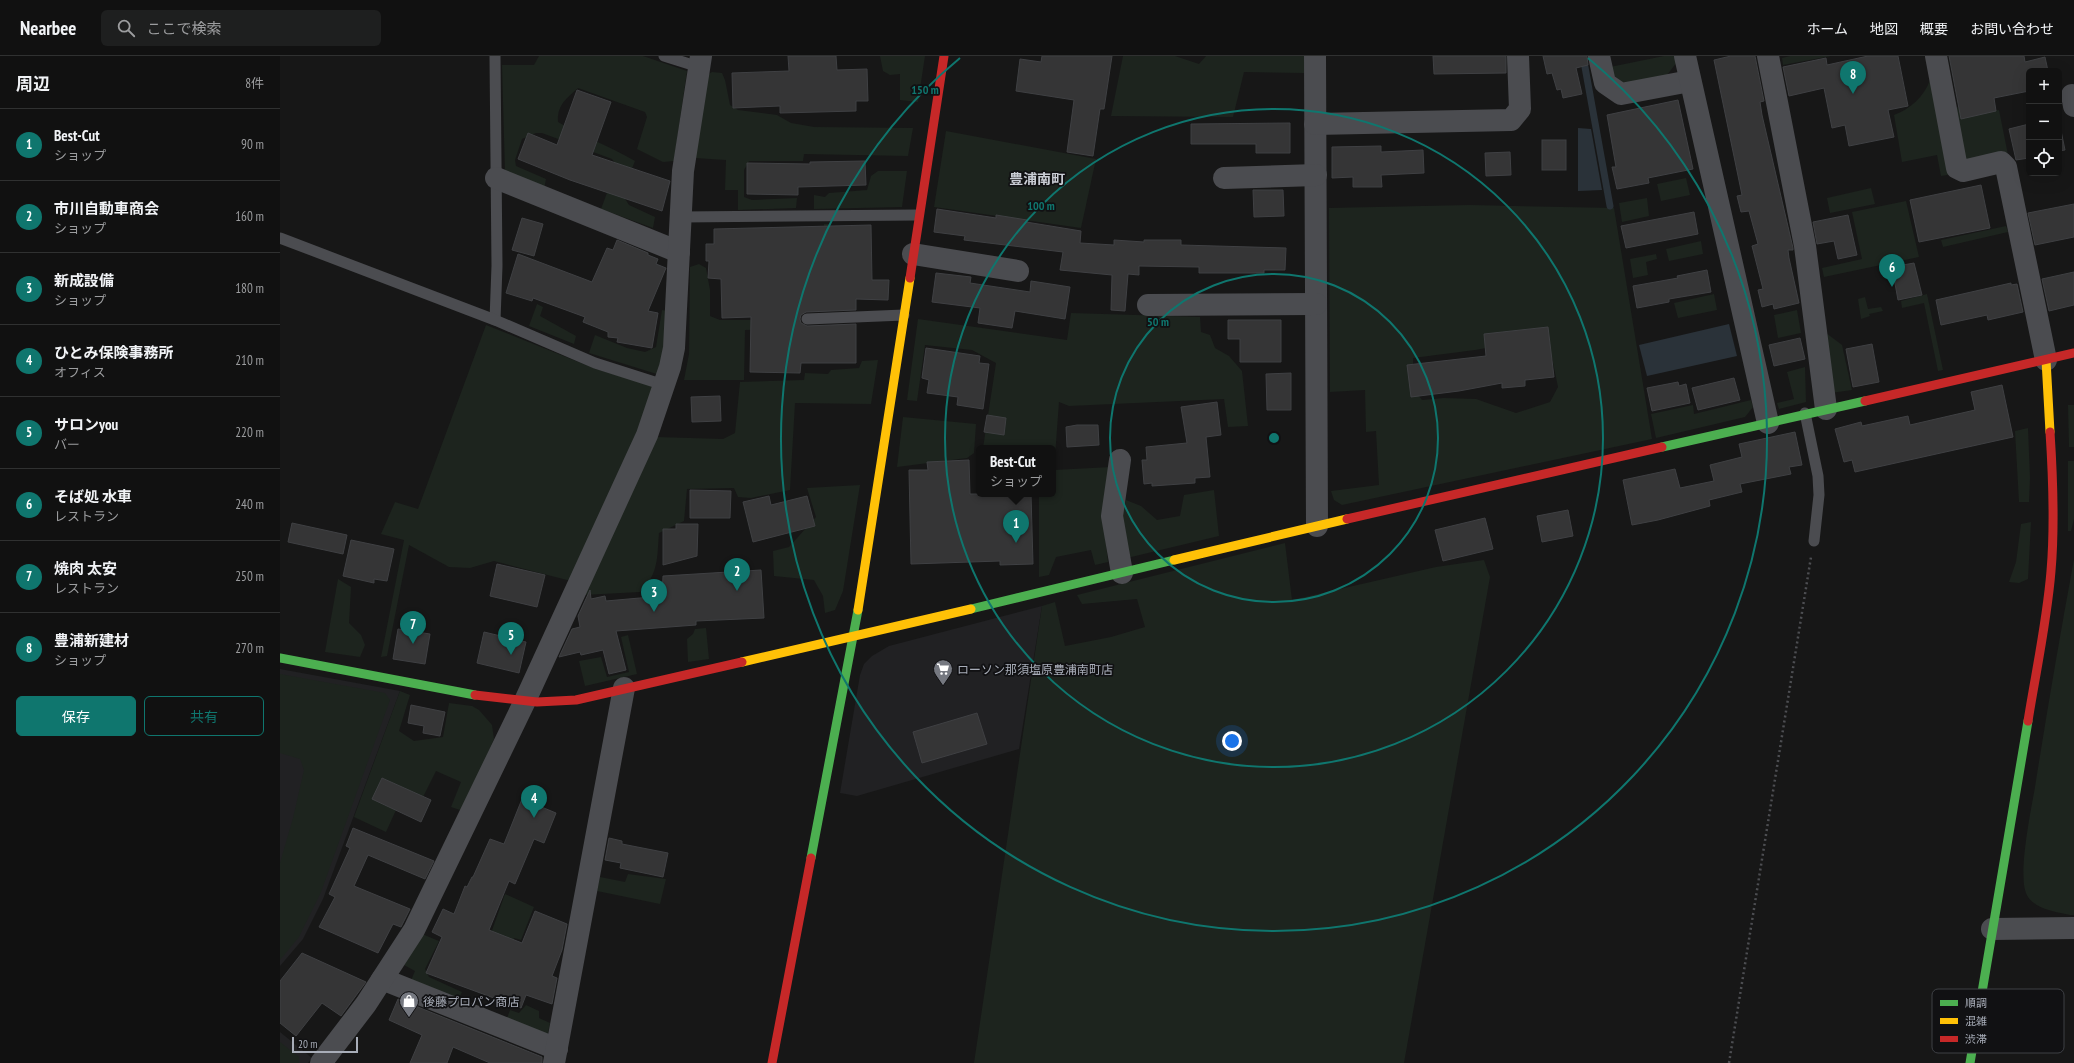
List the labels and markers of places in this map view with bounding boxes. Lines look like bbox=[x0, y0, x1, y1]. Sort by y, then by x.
pin: 8 bbox=[1840, 61, 1866, 94]
pin: 6 bbox=[1879, 254, 1905, 287]
centre of rings bbox=[1267, 431, 1281, 445]
pin: 1 bbox=[1003, 510, 1029, 543]
pin: 2 bbox=[724, 558, 750, 591]
pin: 3 bbox=[641, 579, 667, 612]
pin: 7 bbox=[400, 611, 426, 644]
pin: 5 bbox=[498, 622, 524, 655]
supermarket icon: ローソン那須塩原豊浦南町店 bbox=[932, 658, 954, 686]
place label: ローソン那須塩原豊浦南町店 bbox=[957, 662, 1113, 677]
pin: 4 bbox=[521, 785, 547, 818]
shop icon: 後藤プロパン商店 bbox=[398, 990, 420, 1018]
place label: 後藤プロパン商店 bbox=[423, 994, 520, 1009]

